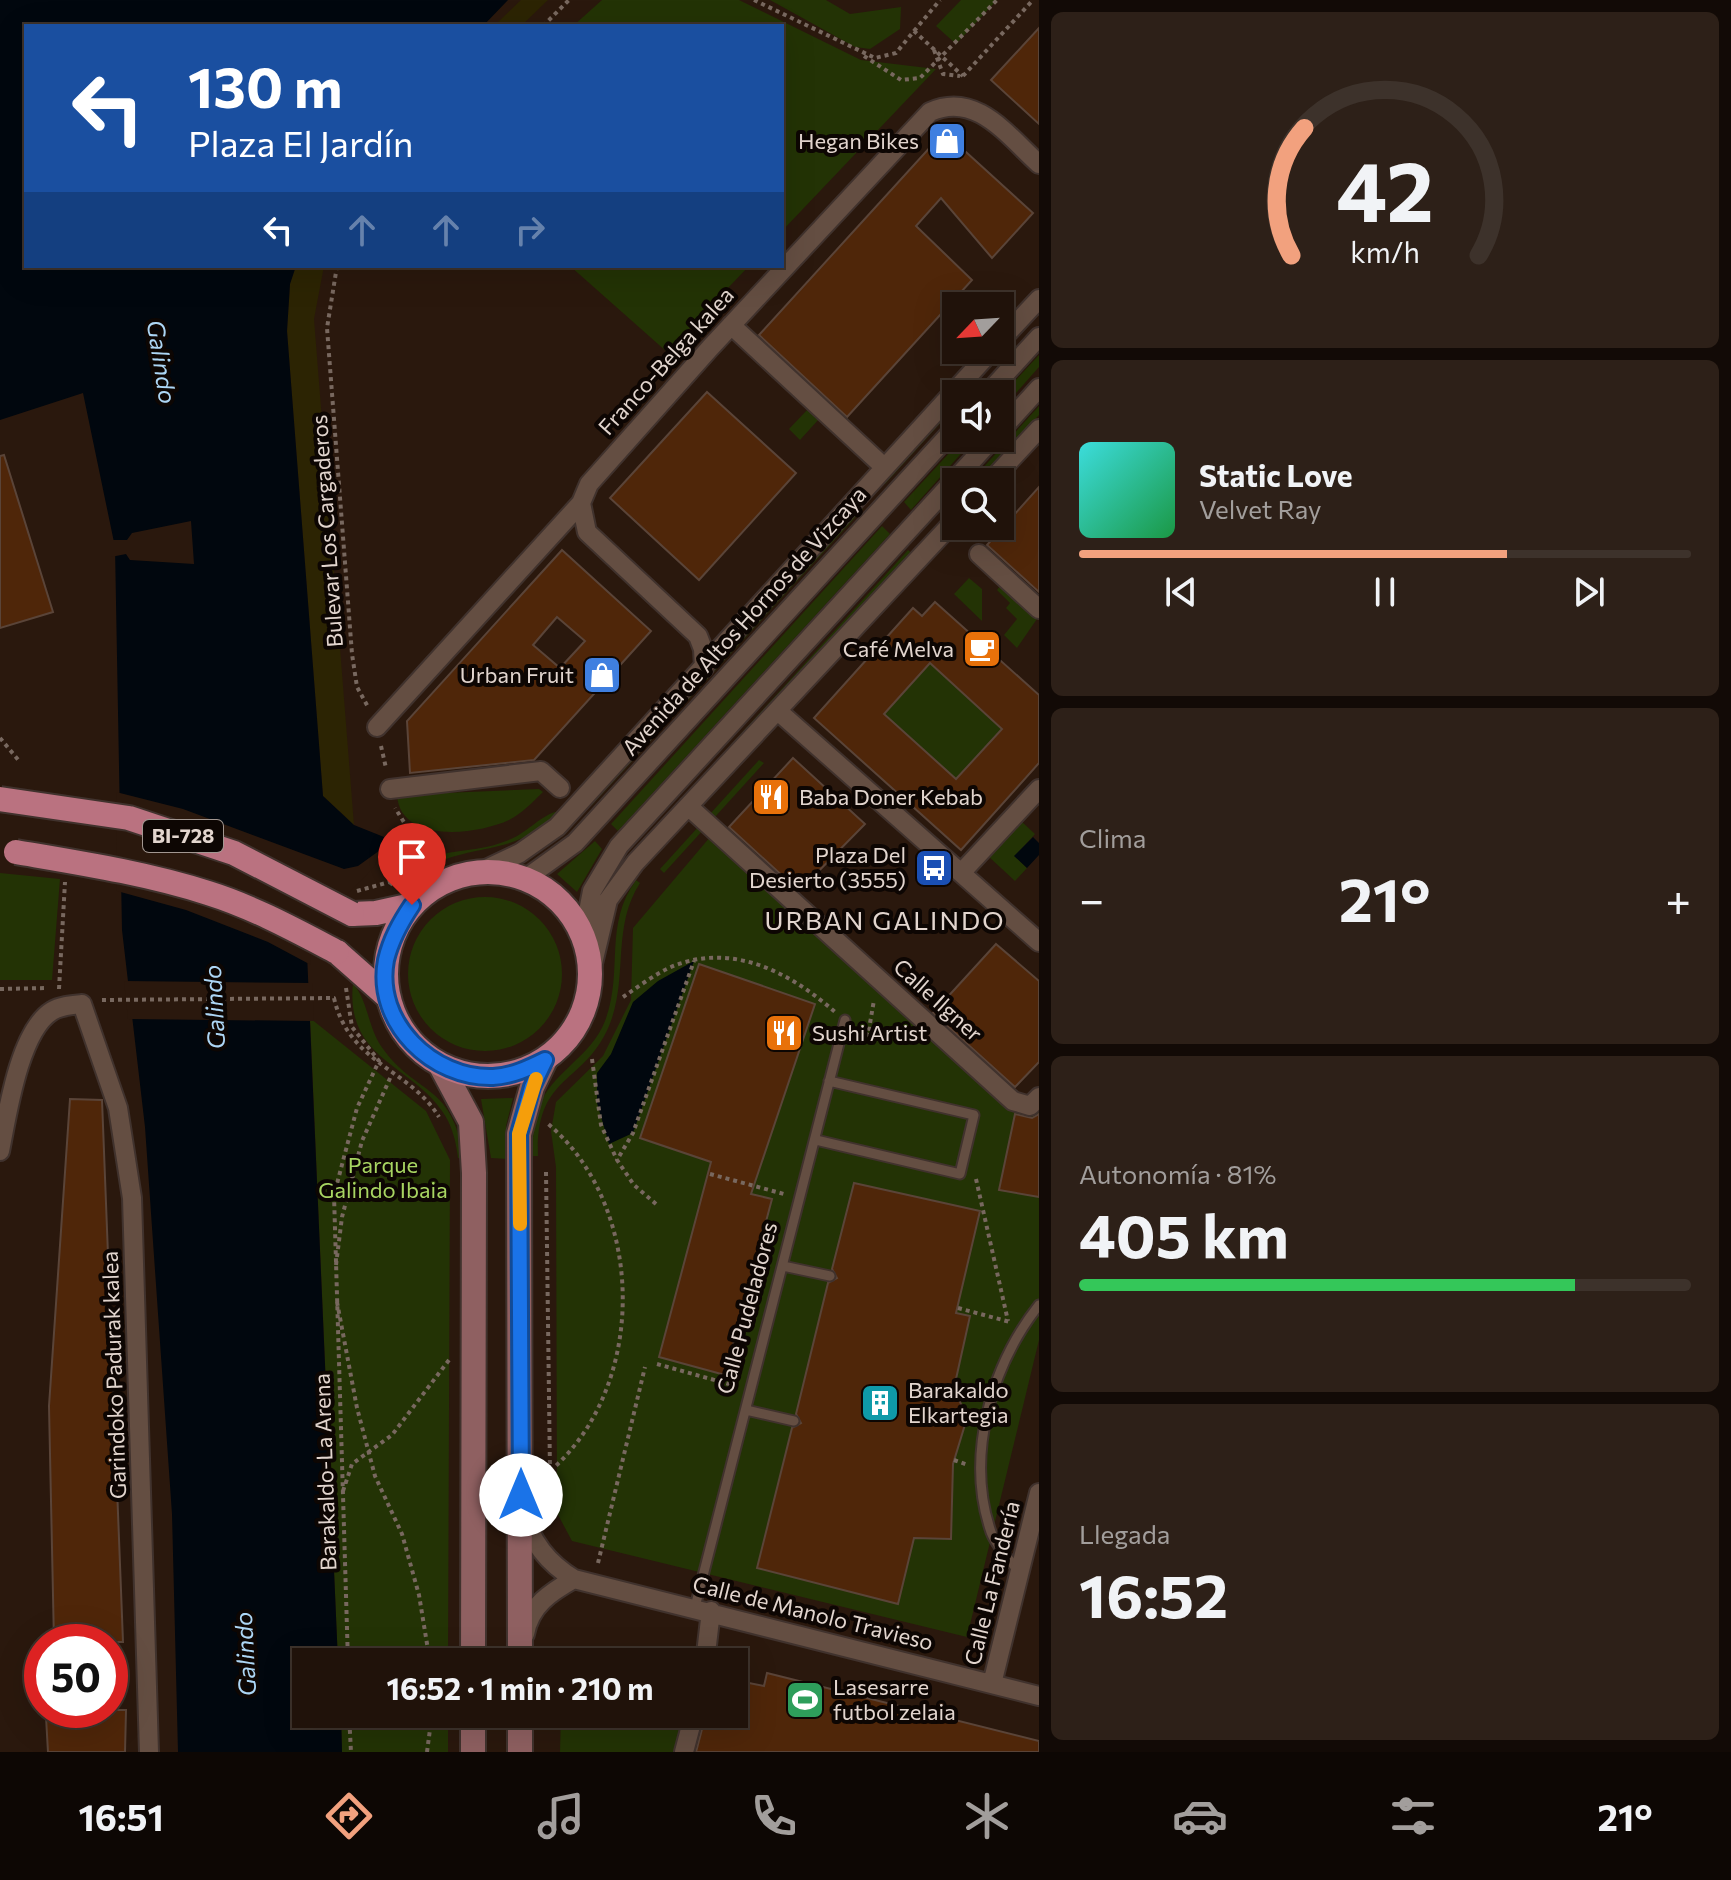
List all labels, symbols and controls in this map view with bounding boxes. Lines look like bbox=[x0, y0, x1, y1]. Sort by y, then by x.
text: 130 m bbox=[188, 51, 343, 120]
icon: left bbox=[56, 56, 160, 160]
text: Plaza El Jardín bbox=[188, 120, 413, 164]
shop icon: Hegan Bikes bbox=[926, 120, 968, 162]
place label: Hegan Bikes bbox=[798, 127, 919, 154]
text: 42 bbox=[1336, 137, 1434, 239]
icon: left bbox=[256, 208, 300, 252]
icon: ahead bbox=[340, 208, 384, 252]
icon: ahead bbox=[424, 208, 468, 252]
icon: right bbox=[508, 208, 552, 252]
text: km/h bbox=[1350, 234, 1420, 269]
street label: Franco-Belga kalea bbox=[592, 281, 739, 440]
north arrow bbox=[942, 292, 1014, 364]
map controls bbox=[942, 292, 1014, 540]
water label: Galindo bbox=[142, 318, 183, 406]
button: sound bbox=[942, 380, 1014, 452]
street label: Bulevar Los Cargaderos bbox=[305, 414, 348, 648]
text: Static Love bbox=[1199, 456, 1353, 493]
button: search bbox=[942, 468, 1014, 540]
street label: Avenida de Altos Hornos de Vizcaya bbox=[616, 481, 871, 760]
text: Velvet Ray bbox=[1199, 493, 1322, 524]
icon: previous bbox=[1159, 570, 1203, 614]
icon: pause bbox=[1363, 570, 1407, 614]
icon: next bbox=[1567, 570, 1611, 614]
cafe icon: Café Melva bbox=[961, 628, 1003, 670]
place label: Café Melva bbox=[843, 635, 954, 662]
shop icon: Urban Fruit bbox=[581, 654, 623, 696]
place label: Urban Fruit bbox=[460, 661, 574, 688]
restaurant icon: Baba Doner Kebab bbox=[750, 776, 792, 818]
place label: Baba Doner Kebab bbox=[799, 783, 983, 810]
road number: BI-728 bbox=[143, 820, 223, 852]
text: Clima bbox=[1079, 822, 1146, 853]
pin bbox=[378, 823, 446, 905]
icon: arrive bbox=[390, 835, 434, 879]
place label: Plaza Del Desierto (3555) bbox=[749, 841, 906, 893]
bus stop icon: Plaza Del Desierto (3555) bbox=[913, 847, 955, 889]
text: 21° bbox=[1339, 861, 1431, 934]
text: − bbox=[1079, 871, 1104, 925]
text: + bbox=[1665, 871, 1691, 925]
district label: URBAN GALINDO bbox=[765, 904, 1005, 935]
street label: Calle Ilgner bbox=[888, 953, 988, 1047]
water label: Galindo bbox=[197, 964, 230, 1050]
restaurant icon: Sushi Artist bbox=[763, 1012, 805, 1054]
place label: Sushi Artist bbox=[812, 1019, 927, 1046]
park label: Parque Galindo Ibaia bbox=[318, 1151, 448, 1203]
text: Autonomía · 81% bbox=[1079, 1158, 1277, 1189]
text: 405 km bbox=[1079, 1197, 1289, 1270]
street label: Calle Pudeladores bbox=[711, 1219, 782, 1397]
street label: Garindoko Padurak kalea bbox=[96, 1251, 131, 1499]
street label: Barakaldo-La Arena bbox=[308, 1373, 341, 1571]
place label: Barakaldo Elkartegia bbox=[908, 1376, 1009, 1428]
building icon: Barakaldo Elkartegia bbox=[859, 1382, 901, 1424]
position arrow bbox=[479, 1453, 563, 1537]
street label: Calle La Fandería bbox=[958, 1498, 1025, 1668]
text: Llegada bbox=[1079, 1518, 1170, 1549]
text: 16:52 bbox=[1079, 1557, 1228, 1630]
street label: Calle de Manolo Travieso bbox=[690, 1570, 936, 1655]
water label: Galindo bbox=[228, 1611, 261, 1697]
speed limit sign: 50 bbox=[24, 1624, 128, 1728]
text: 16:52 · 1 min · 210 m bbox=[386, 1669, 654, 1706]
place label: Lasesarre futbol zelaia bbox=[833, 1673, 956, 1725]
sports icon: Lasesarre futbol zelaia bbox=[784, 1679, 826, 1721]
icon: directions bbox=[321, 1788, 377, 1844]
icon: music bbox=[533, 1788, 589, 1844]
icon: phone bbox=[746, 1788, 802, 1844]
icon: climate bbox=[959, 1788, 1015, 1844]
icon: car bbox=[1172, 1788, 1228, 1844]
icon: filters bbox=[1385, 1788, 1441, 1844]
text: 16:51 bbox=[78, 1794, 164, 1838]
text: 21° bbox=[1597, 1794, 1653, 1838]

